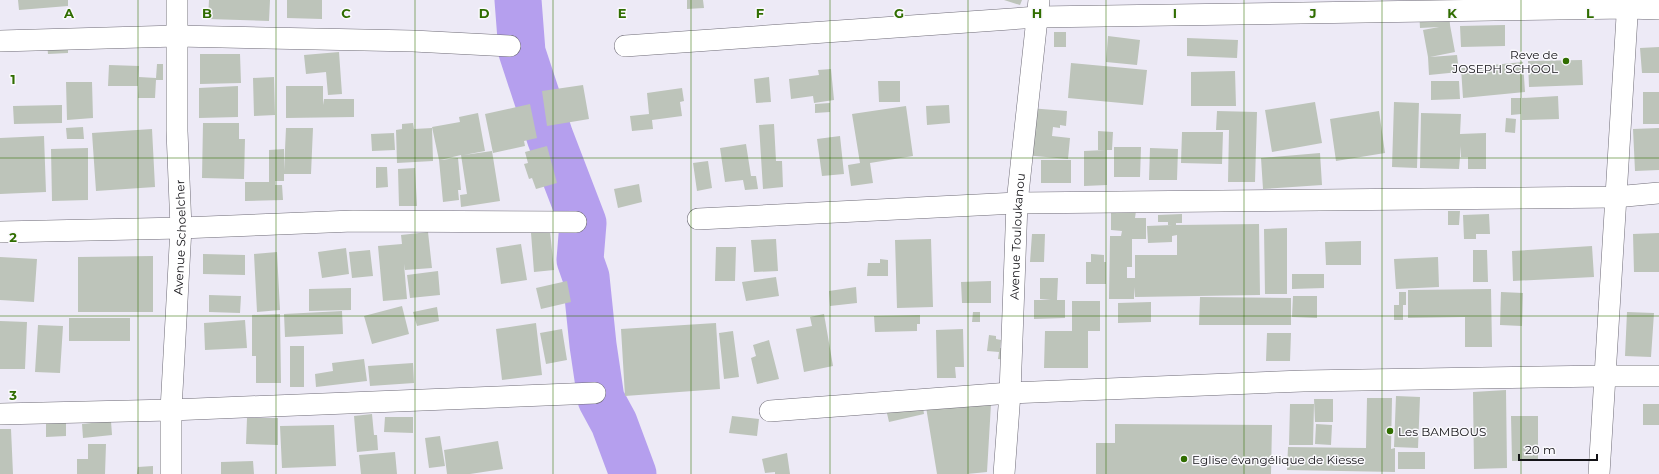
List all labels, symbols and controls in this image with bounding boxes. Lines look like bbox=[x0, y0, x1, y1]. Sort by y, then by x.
text: A bbox=[63, 5, 75, 21]
text: B bbox=[202, 5, 212, 21]
text: C bbox=[341, 5, 351, 21]
text: D bbox=[479, 5, 490, 21]
text: E bbox=[618, 5, 627, 21]
text: F bbox=[756, 5, 764, 21]
text: G bbox=[894, 5, 904, 21]
text: H bbox=[1032, 5, 1042, 21]
text: I bbox=[1173, 5, 1177, 21]
text: J bbox=[1308, 5, 1317, 21]
text: K bbox=[1447, 5, 1457, 21]
text: L bbox=[1586, 5, 1594, 21]
place label: Reve de JOSEPH SCHOOL bbox=[1451, 47, 1558, 76]
marker: Reve de JOSEPH SCHOOL bbox=[1561, 56, 1571, 66]
text: 1 bbox=[10, 71, 16, 87]
street label: Avenue Touloukanou bbox=[1006, 172, 1028, 300]
street label: Avenue Schoelcher bbox=[170, 179, 189, 295]
text: 2 bbox=[9, 229, 17, 245]
text: 3 bbox=[8, 387, 17, 403]
place label: Les BAMBOUS bbox=[1398, 424, 1486, 439]
marker: Les BAMBOUS bbox=[1385, 426, 1395, 436]
scale bar bbox=[1519, 436, 1597, 462]
text: 20 m bbox=[1525, 442, 1556, 457]
place label: Eglise évangélique de Kiesse bbox=[1192, 452, 1364, 467]
marker: Eglise évangélique de Kiesse bbox=[1179, 454, 1189, 464]

